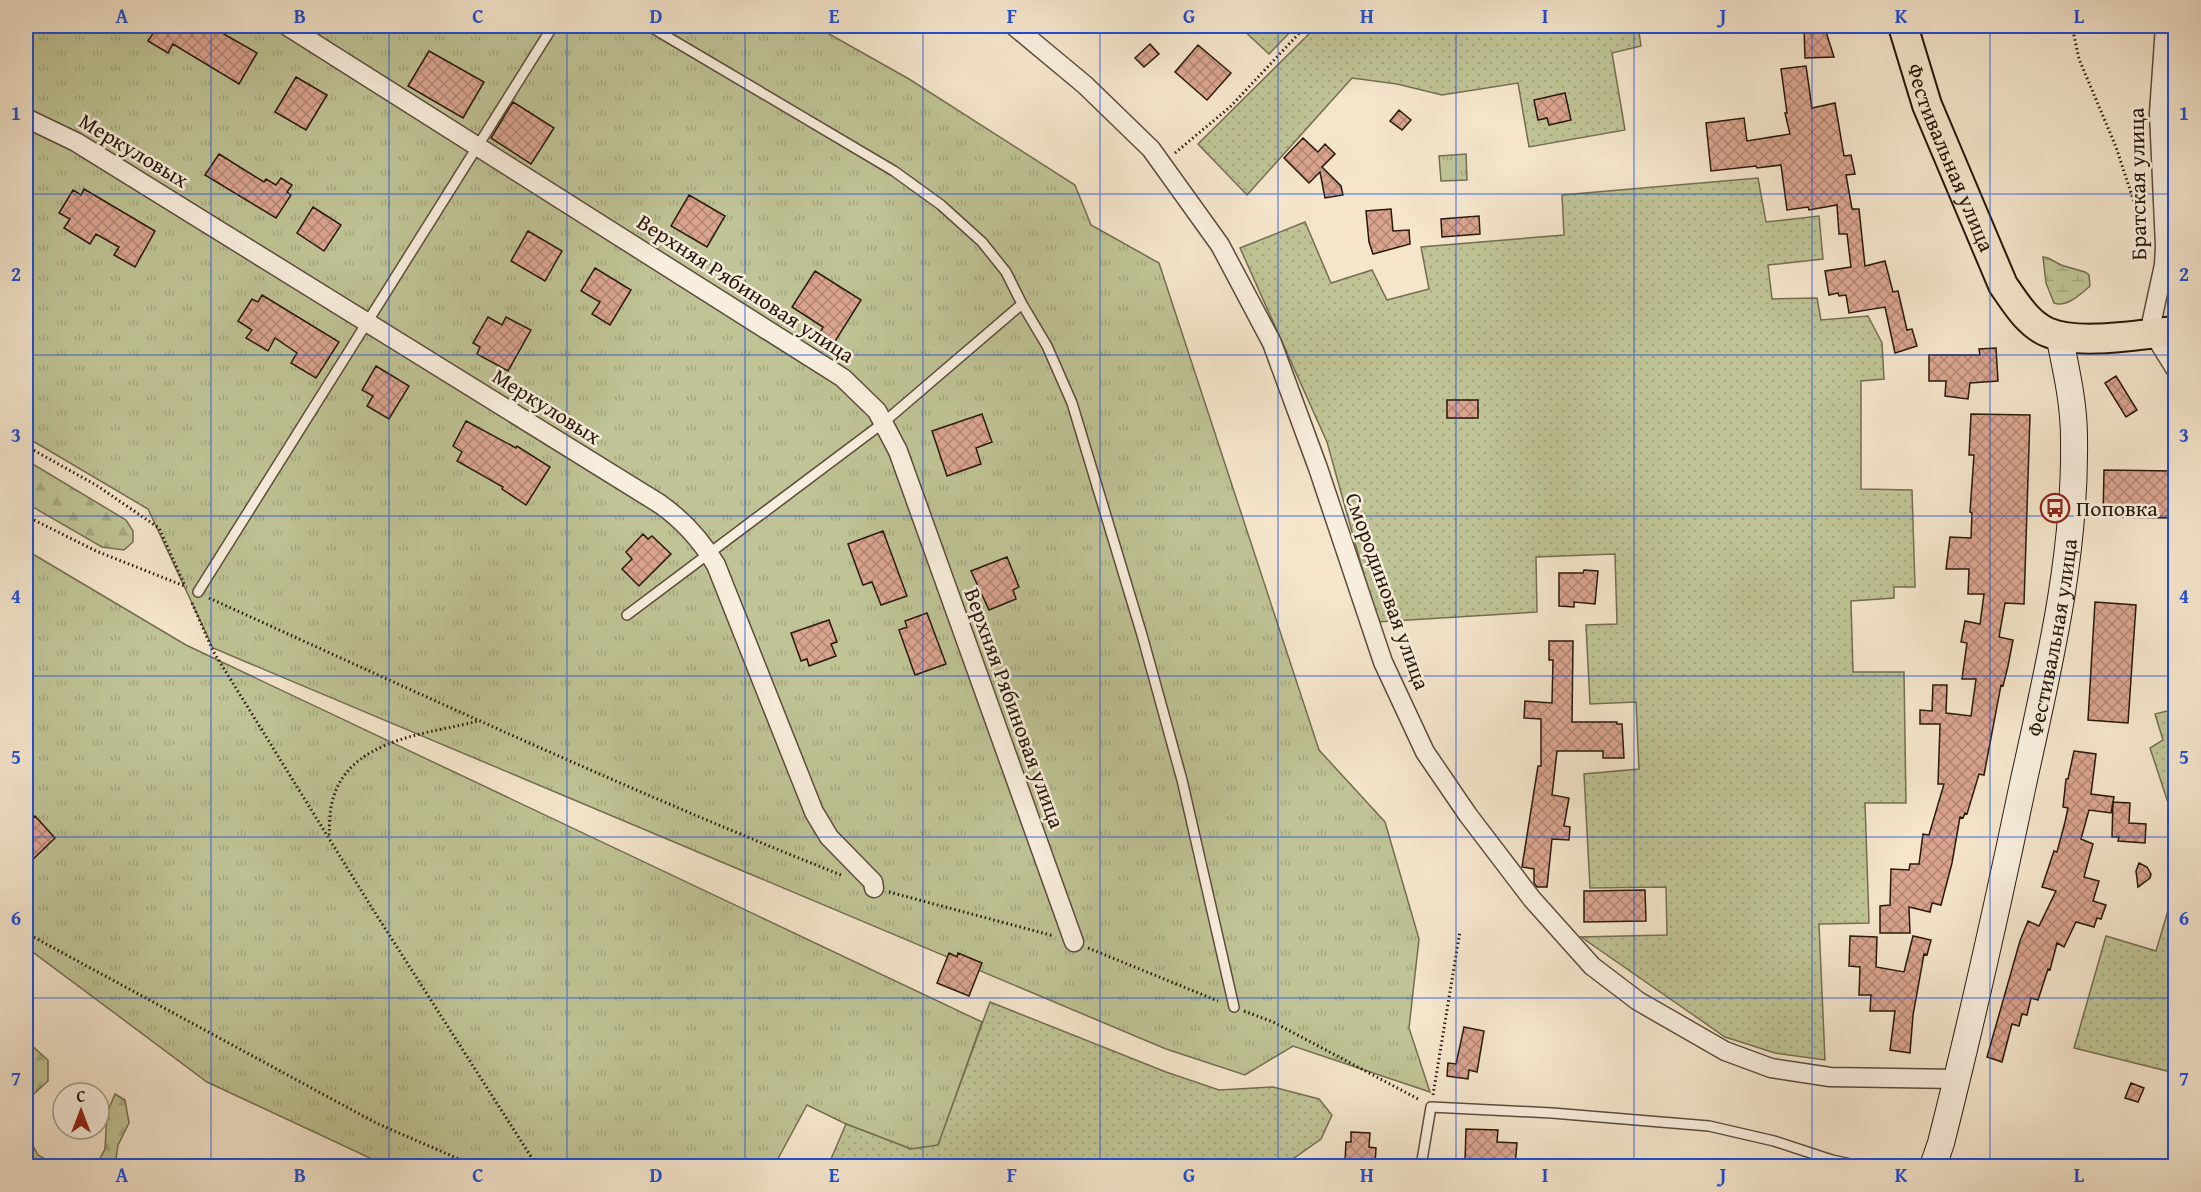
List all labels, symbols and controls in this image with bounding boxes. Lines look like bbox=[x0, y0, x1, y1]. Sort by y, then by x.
text: A bbox=[116, 1, 129, 30]
text: B bbox=[294, 1, 306, 30]
text: C bbox=[472, 1, 484, 30]
text: D bbox=[649, 1, 663, 30]
text: E bbox=[829, 1, 840, 30]
text: F bbox=[1007, 1, 1017, 30]
text: G bbox=[1183, 1, 1195, 30]
text: H bbox=[1360, 1, 1374, 30]
text: I bbox=[1542, 1, 1548, 30]
text: J bbox=[1717, 1, 1727, 30]
text: K bbox=[1895, 1, 1908, 30]
text: L bbox=[2074, 1, 2085, 30]
street label: Фестивальная улица bbox=[1899, 59, 2003, 257]
text: 1 bbox=[11, 98, 21, 127]
text: 1 bbox=[2179, 98, 2189, 127]
street label: Меркуловых bbox=[73, 105, 196, 196]
street label: Братская улица bbox=[2120, 107, 2154, 261]
street label: Верхняя Рябиновая улица bbox=[631, 206, 862, 371]
text: 2 bbox=[11, 259, 21, 288]
text: 2 bbox=[2179, 259, 2189, 288]
street label: Меркуловых bbox=[486, 360, 608, 453]
text: 3 bbox=[11, 420, 21, 449]
text: 3 bbox=[2179, 420, 2189, 449]
street label: Смородиновая улица bbox=[1337, 488, 1439, 695]
bus stop icon: Поповка bbox=[2039, 492, 2071, 524]
place label: Поповка bbox=[2076, 492, 2158, 524]
street label: Фестивальная улица bbox=[2018, 536, 2085, 739]
text: 4 bbox=[11, 581, 21, 610]
text: 4 bbox=[2179, 581, 2189, 610]
street label: Верхняя Рябиновая улица bbox=[957, 583, 1074, 833]
text: 5 bbox=[11, 742, 21, 771]
text: 5 bbox=[2179, 742, 2189, 771]
text: 6 bbox=[11, 903, 21, 932]
text: 6 bbox=[2179, 903, 2189, 932]
text: 7 bbox=[11, 1063, 21, 1092]
text: 7 bbox=[2179, 1063, 2189, 1092]
north arrow bbox=[51, 1081, 111, 1141]
text: С bbox=[76, 1084, 86, 1108]
text: A bbox=[116, 1160, 129, 1189]
text: B bbox=[294, 1160, 306, 1189]
text: C bbox=[472, 1160, 484, 1189]
text: D bbox=[649, 1160, 663, 1189]
text: E bbox=[829, 1160, 840, 1189]
text: F bbox=[1007, 1160, 1017, 1189]
text: G bbox=[1183, 1160, 1195, 1189]
text: H bbox=[1360, 1160, 1374, 1189]
text: I bbox=[1542, 1160, 1548, 1189]
text: J bbox=[1717, 1160, 1727, 1189]
text: K bbox=[1895, 1160, 1908, 1189]
text: L bbox=[2074, 1160, 2085, 1189]

